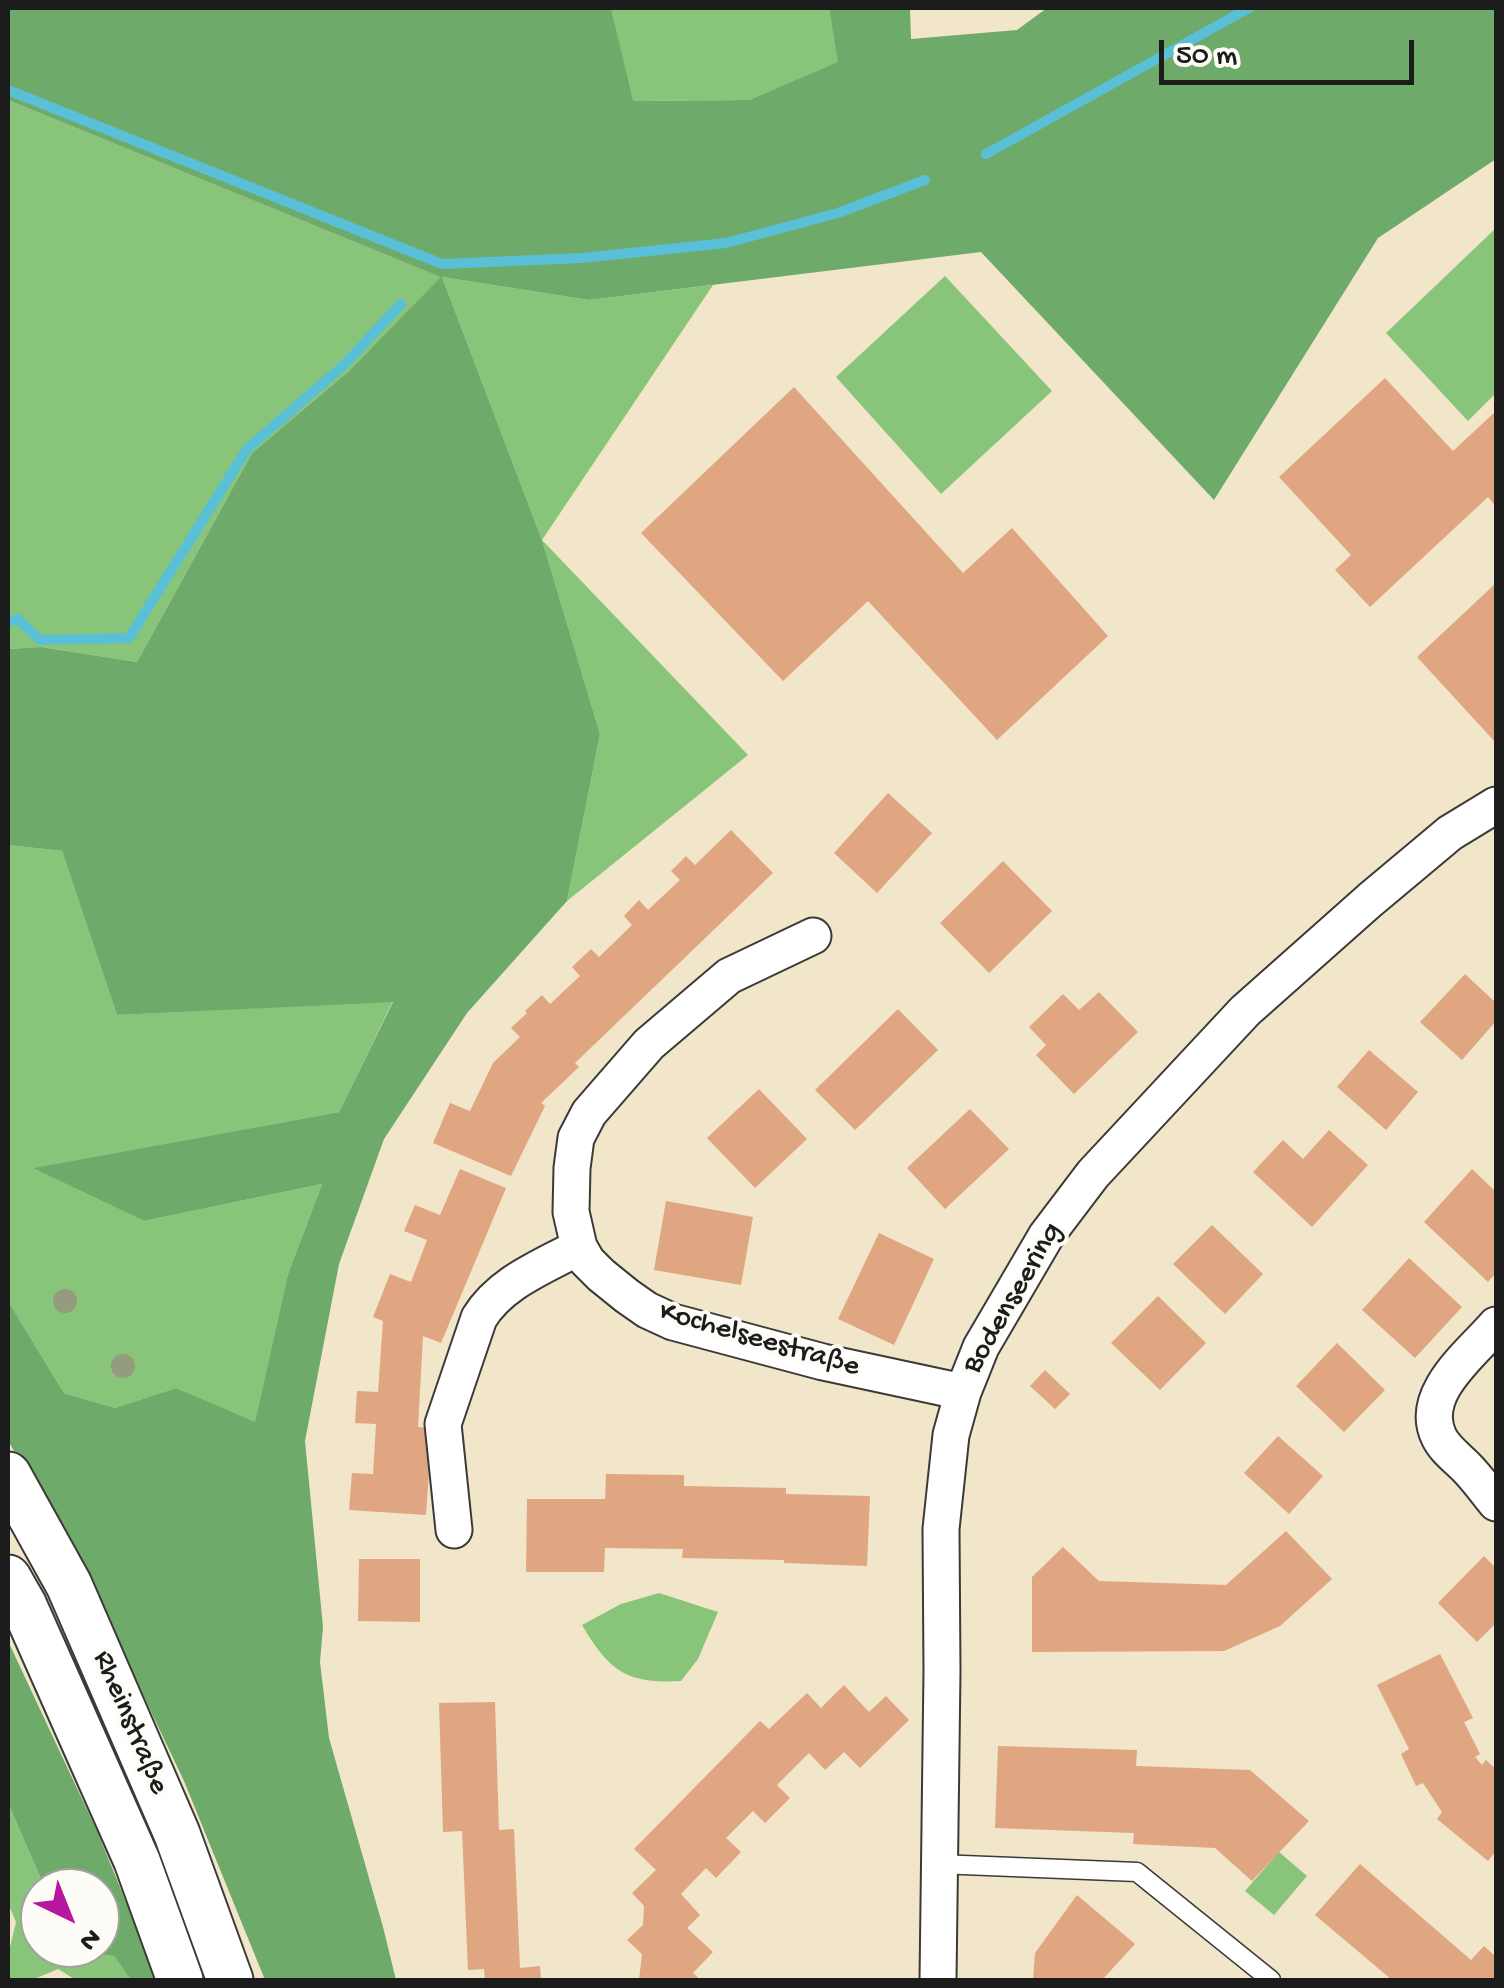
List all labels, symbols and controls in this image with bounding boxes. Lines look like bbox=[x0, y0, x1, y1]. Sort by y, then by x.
scale bar bbox=[1164, 20, 1419, 82]
text: 50 m bbox=[1176, 40, 1237, 75]
street label: Bodenseering bbox=[956, 1217, 1072, 1381]
street label: Kochelseestraße bbox=[655, 1295, 863, 1387]
street label: Rheinstraße bbox=[83, 1646, 175, 1800]
north arrow bbox=[20, 1868, 120, 1968]
text: N bbox=[71, 1921, 107, 1957]

